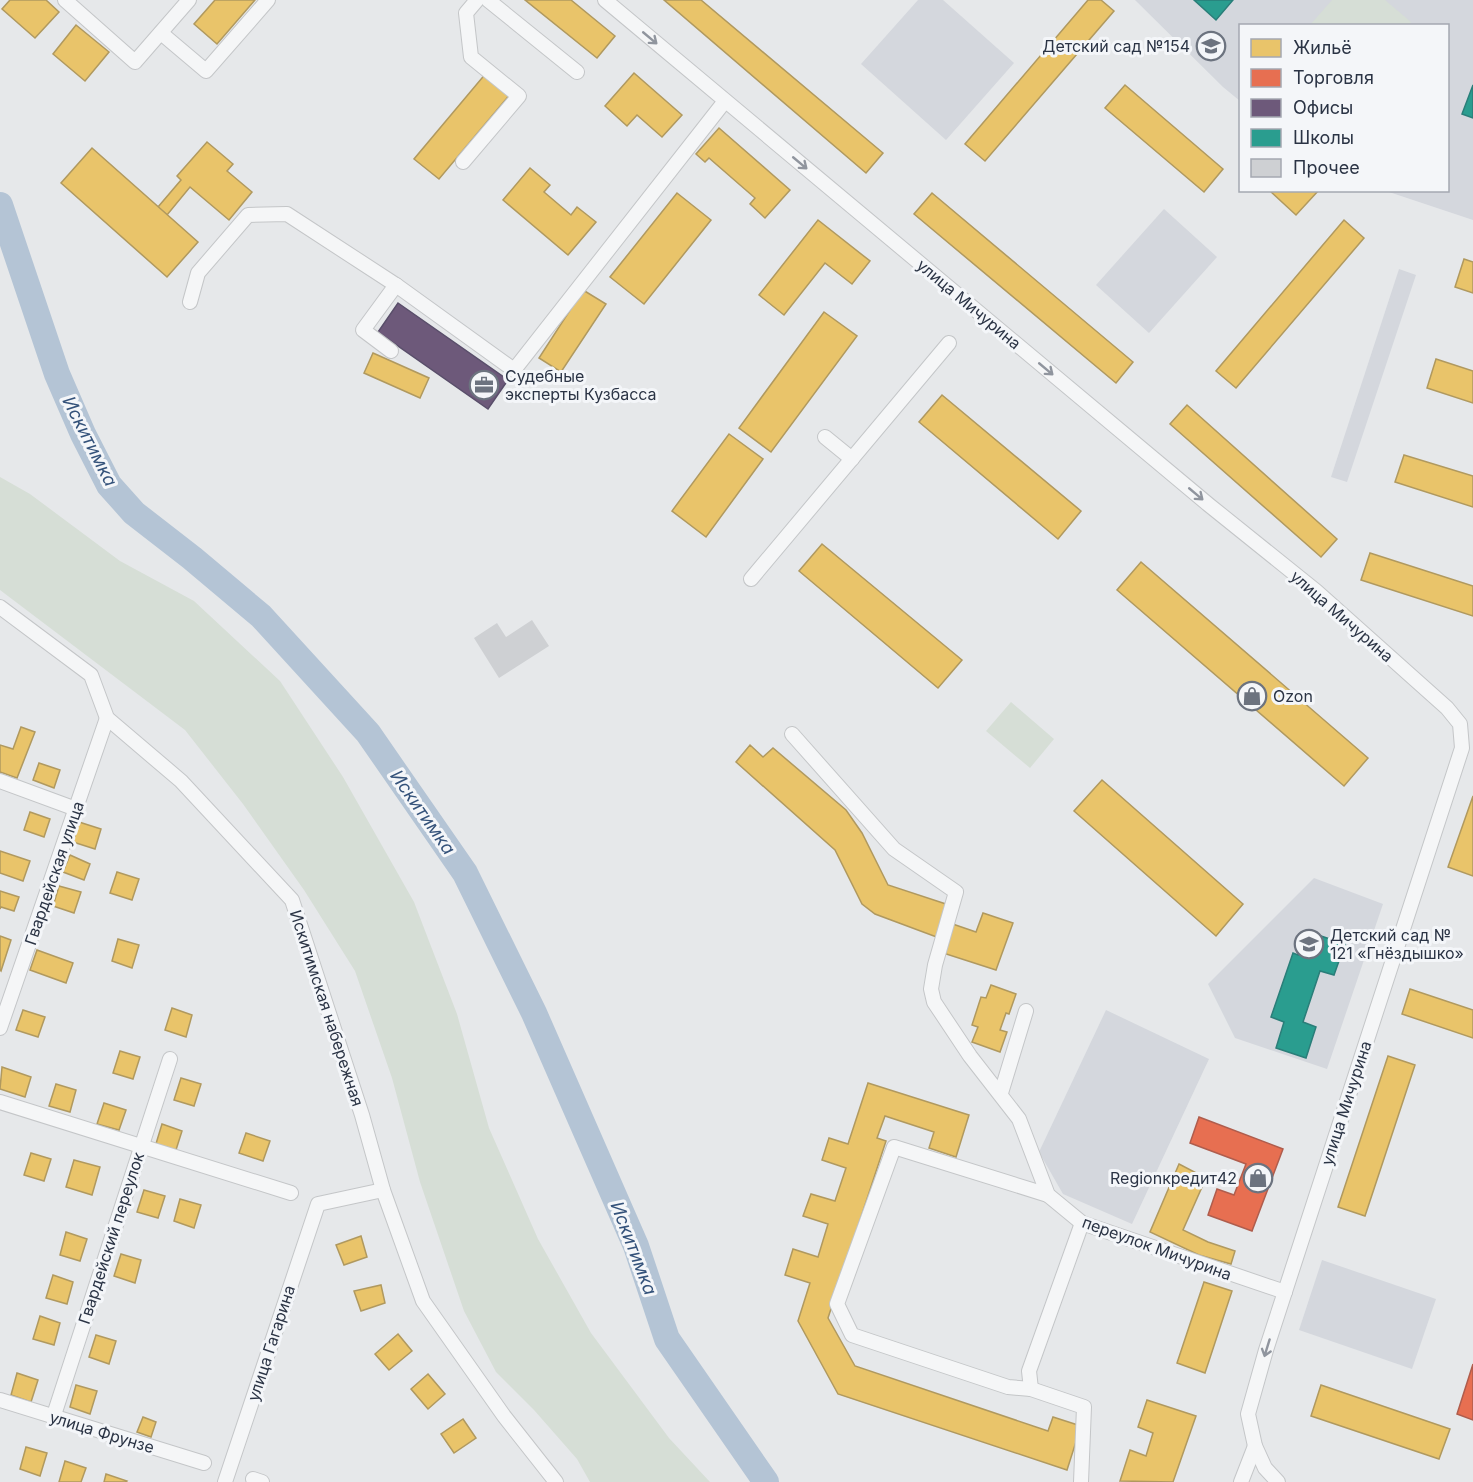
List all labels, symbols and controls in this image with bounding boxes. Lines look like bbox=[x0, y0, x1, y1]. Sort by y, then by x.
legend bbox=[1239, 24, 1449, 192]
school or university icon: Детский сад №154 bbox=[1195, 30, 1227, 62]
one-way arrow bbox=[642, 31, 658, 44]
place label: Детский сад №154 bbox=[1042, 36, 1190, 56]
text: Жильё bbox=[1293, 37, 1352, 58]
text: Торговля bbox=[1293, 67, 1374, 88]
text: Офисы bbox=[1293, 97, 1353, 118]
text: Школы bbox=[1293, 127, 1354, 148]
one-way arrow bbox=[792, 156, 808, 169]
text: Прочее bbox=[1293, 157, 1360, 178]
street label: улица Мичурина bbox=[913, 255, 1025, 353]
one-way arrow bbox=[1038, 362, 1054, 375]
place label: Судебные эксперты Кузбасса bbox=[505, 366, 657, 404]
office icon: Судебные эксперты Кузбасса bbox=[468, 369, 500, 401]
water label: Искитимка bbox=[58, 392, 122, 490]
one-way arrow bbox=[1187, 487, 1203, 500]
street label: улица Мичурина bbox=[1287, 566, 1397, 666]
shop icon: Ozon bbox=[1236, 680, 1268, 712]
place label: Ozon bbox=[1273, 686, 1313, 706]
water label: Искитимка bbox=[386, 766, 460, 858]
street label: Гвардейская улица bbox=[20, 799, 88, 947]
street label: Искитимская набережная bbox=[286, 907, 368, 1109]
place label: Детский сад № 121 «Гнёздышко» bbox=[1330, 925, 1464, 963]
school or university icon: Детский сад № 121 «Гнёздышко» bbox=[1293, 928, 1325, 960]
street label: улица Мичурина bbox=[1316, 1038, 1376, 1168]
street label: Гвардейский переулок bbox=[74, 1149, 148, 1326]
shop icon: Regionкредит42 bbox=[1242, 1162, 1274, 1194]
place label: Regionкредит42 bbox=[1110, 1168, 1237, 1188]
water label: Искитимка bbox=[607, 1198, 661, 1298]
street label: переулок Мичурина bbox=[1080, 1212, 1234, 1284]
street label: улица Гагарина bbox=[243, 1283, 299, 1403]
one-way arrow bbox=[1261, 1338, 1272, 1357]
street label: улица Фрунзе bbox=[47, 1407, 157, 1457]

